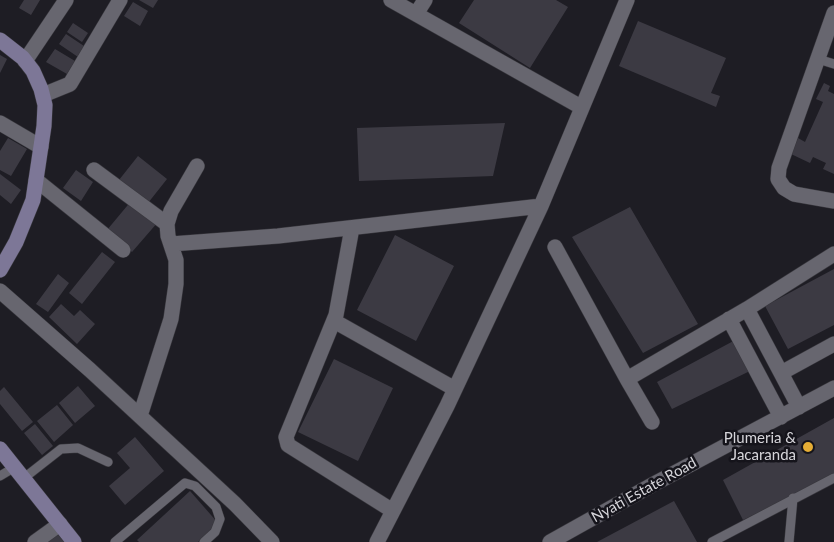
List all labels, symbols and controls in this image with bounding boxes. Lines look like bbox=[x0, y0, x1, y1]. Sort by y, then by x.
place label: Plumeria & Jacaranda bbox=[724, 429, 796, 464]
marker: Plumeria & Jacaranda bbox=[801, 440, 815, 454]
street label: Nyati Estate Road bbox=[588, 454, 700, 526]

